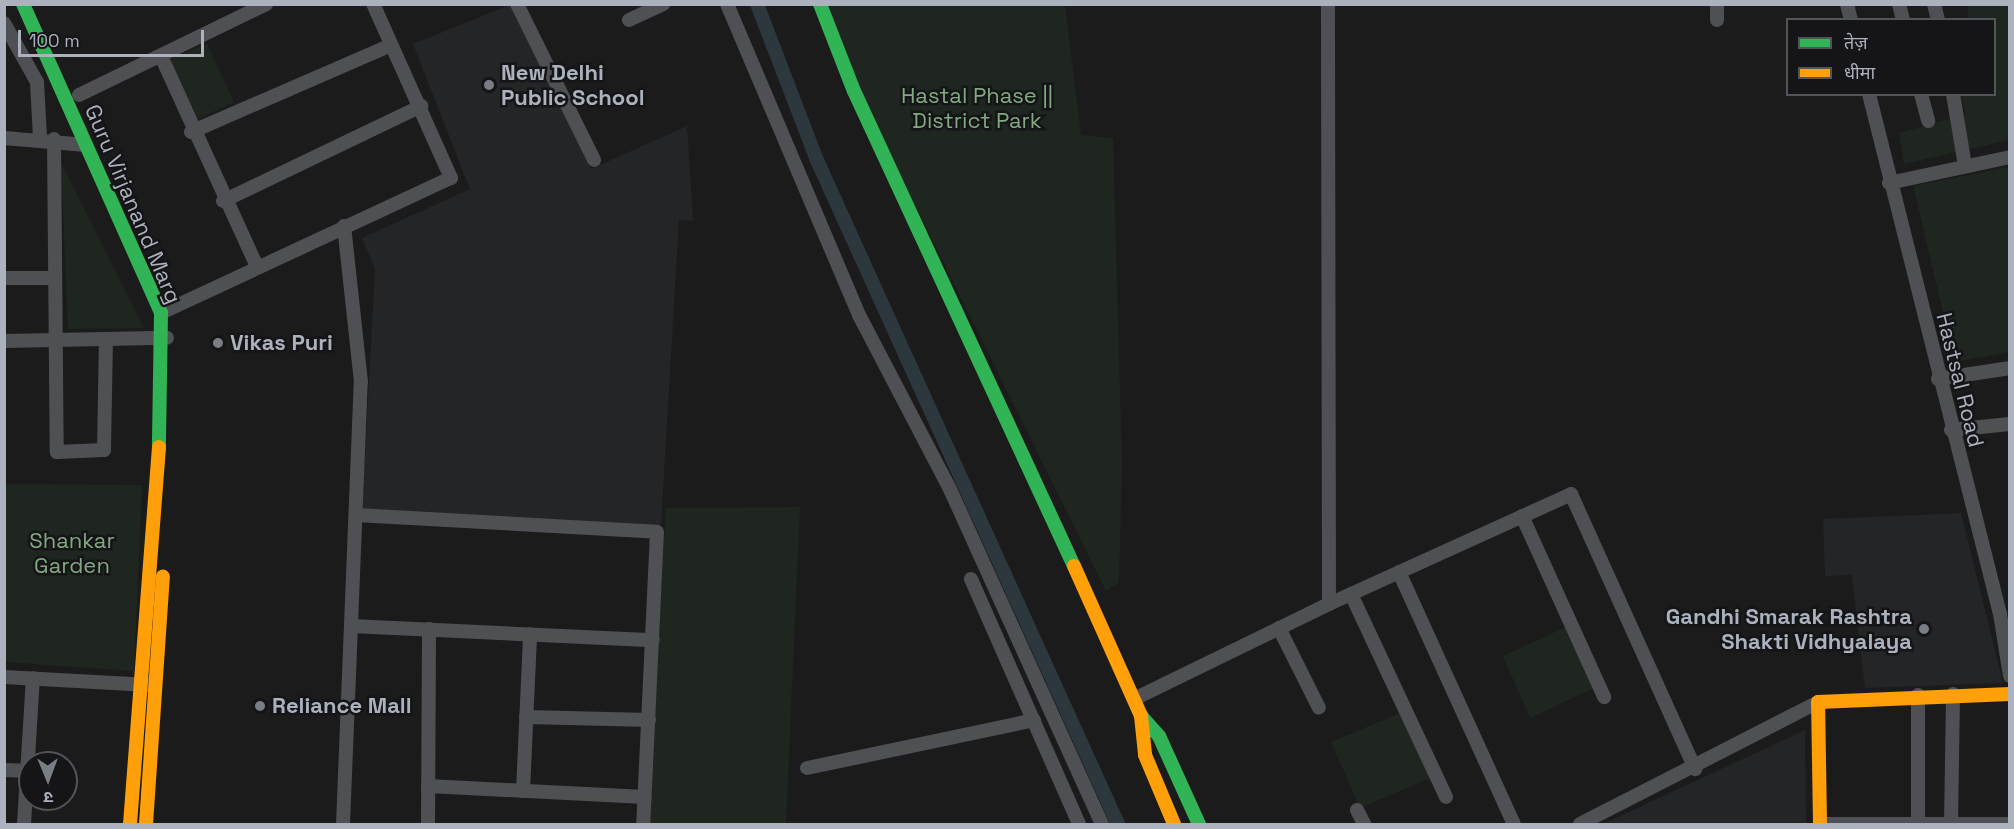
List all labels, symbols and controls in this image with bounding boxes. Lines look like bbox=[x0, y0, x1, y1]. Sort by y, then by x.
scale bar bbox=[21, 18, 207, 56]
legend bbox=[1786, 18, 1996, 96]
text: 100 m bbox=[29, 29, 80, 52]
text: तेज़ bbox=[1844, 31, 1868, 54]
place label: New Delhi Public School bbox=[501, 59, 645, 110]
text: धीमा bbox=[1844, 61, 1875, 84]
marker: New Delhi Public School bbox=[482, 78, 496, 92]
park label: Hastal Phase || District Park bbox=[901, 82, 1053, 134]
street label: Guru Virjanand Marg bbox=[79, 100, 187, 308]
street label: Hastsal Road bbox=[1931, 310, 1989, 450]
place label: Vikas Puri bbox=[230, 330, 333, 356]
marker: Vikas Puri bbox=[211, 336, 225, 350]
park label: Shankar Garden bbox=[29, 527, 115, 578]
place label: Gandhi Smarak Rashtra Shakti Vidhyalaya bbox=[1666, 603, 1912, 654]
marker: Gandhi Smarak Rashtra Shakti Vidhyalaya bbox=[1917, 622, 1931, 636]
place label: Reliance Mall bbox=[272, 693, 412, 719]
marker: Reliance Mall bbox=[253, 699, 267, 713]
north arrow bbox=[18, 751, 78, 811]
text: उ bbox=[43, 787, 53, 808]

